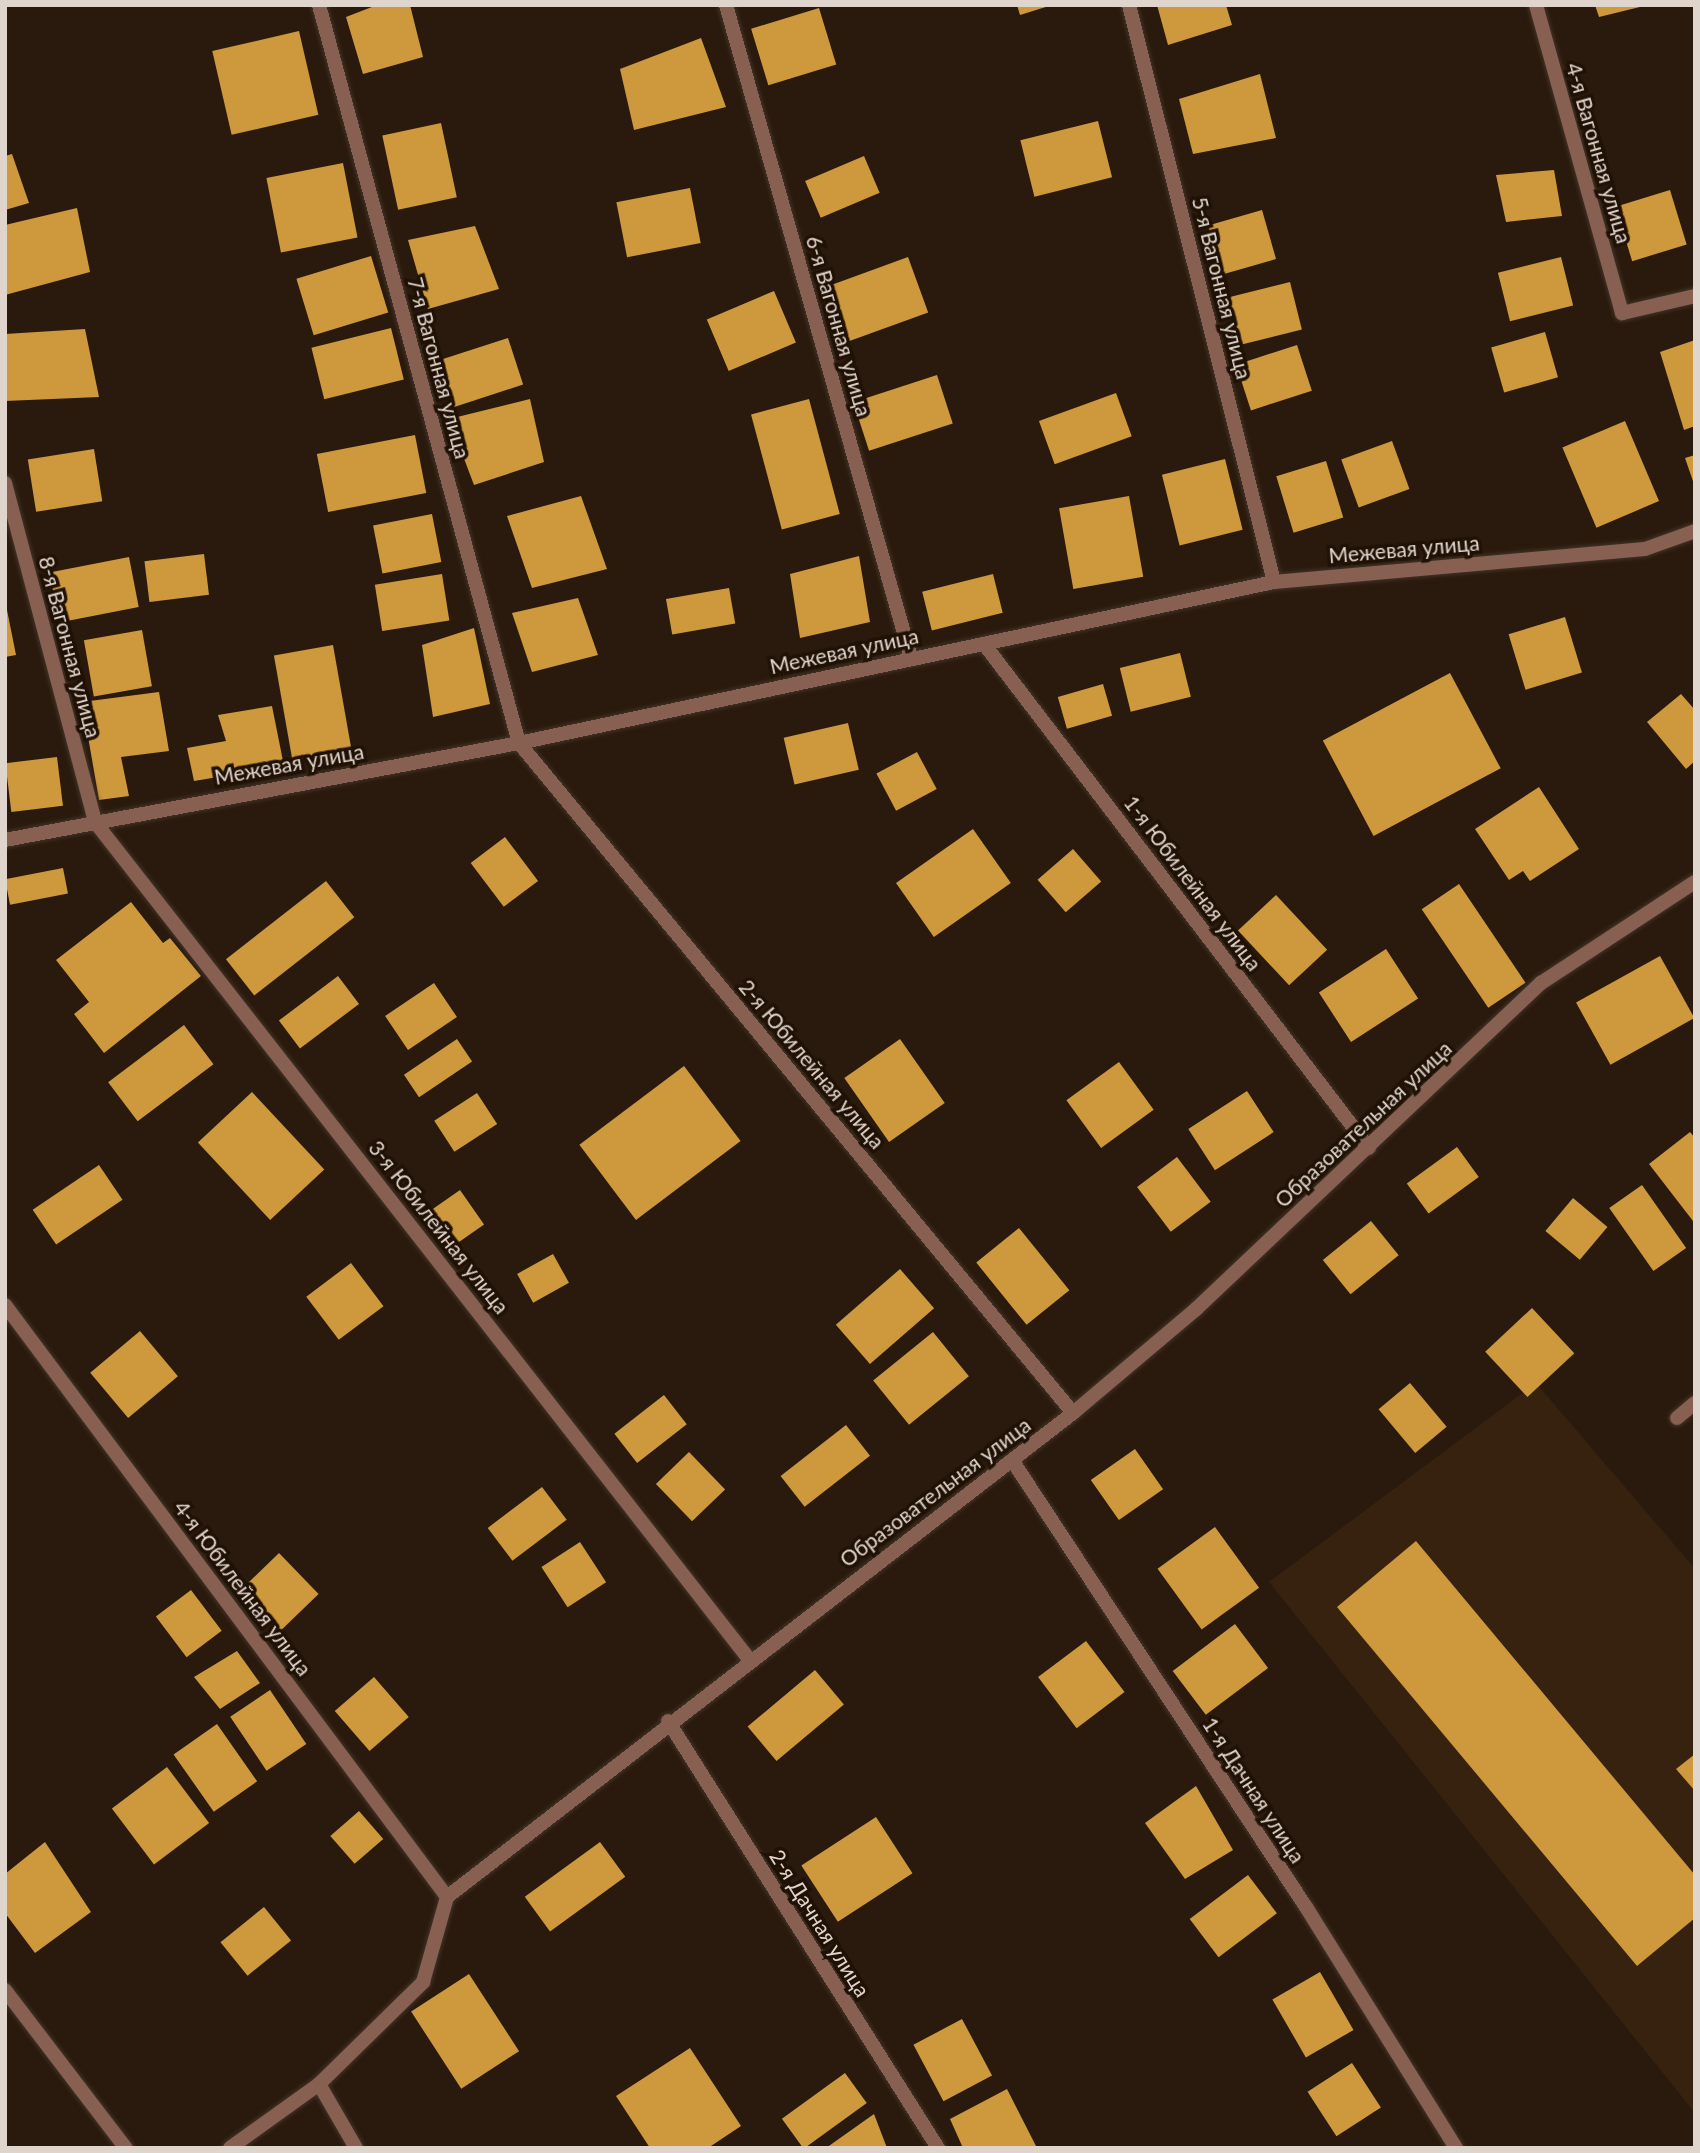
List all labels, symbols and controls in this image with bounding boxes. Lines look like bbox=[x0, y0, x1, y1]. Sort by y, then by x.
street label: 4-я Вагонная улица bbox=[1561, 60, 1637, 246]
street label: 5-я Вагонная улица bbox=[1187, 194, 1257, 382]
street label: 6-я Вагонная улица bbox=[801, 233, 877, 419]
street label: 7-я Вагонная улица bbox=[403, 275, 475, 461]
street label: Межевая улица bbox=[1328, 530, 1480, 568]
street label: 8-я Вагонная улица bbox=[34, 554, 106, 740]
street label: Межевая улица bbox=[767, 623, 921, 679]
street label: Межевая улица bbox=[212, 738, 366, 790]
street label: 1-я Юбилейная улица bbox=[1119, 790, 1267, 976]
street label: 2-я Юбилейная улица bbox=[734, 974, 890, 1154]
street label: Образовательная улица bbox=[1270, 1036, 1456, 1212]
street label: 3-я Юбилейная улица bbox=[364, 1135, 514, 1319]
street label: Образовательная улица bbox=[835, 1412, 1035, 1572]
street label: 4-я Юбилейная улица bbox=[169, 1495, 317, 1681]
street label: 1-я Дачная улица bbox=[1197, 1712, 1311, 1868]
street label: 2-я Дачная улица bbox=[765, 1845, 875, 2001]

